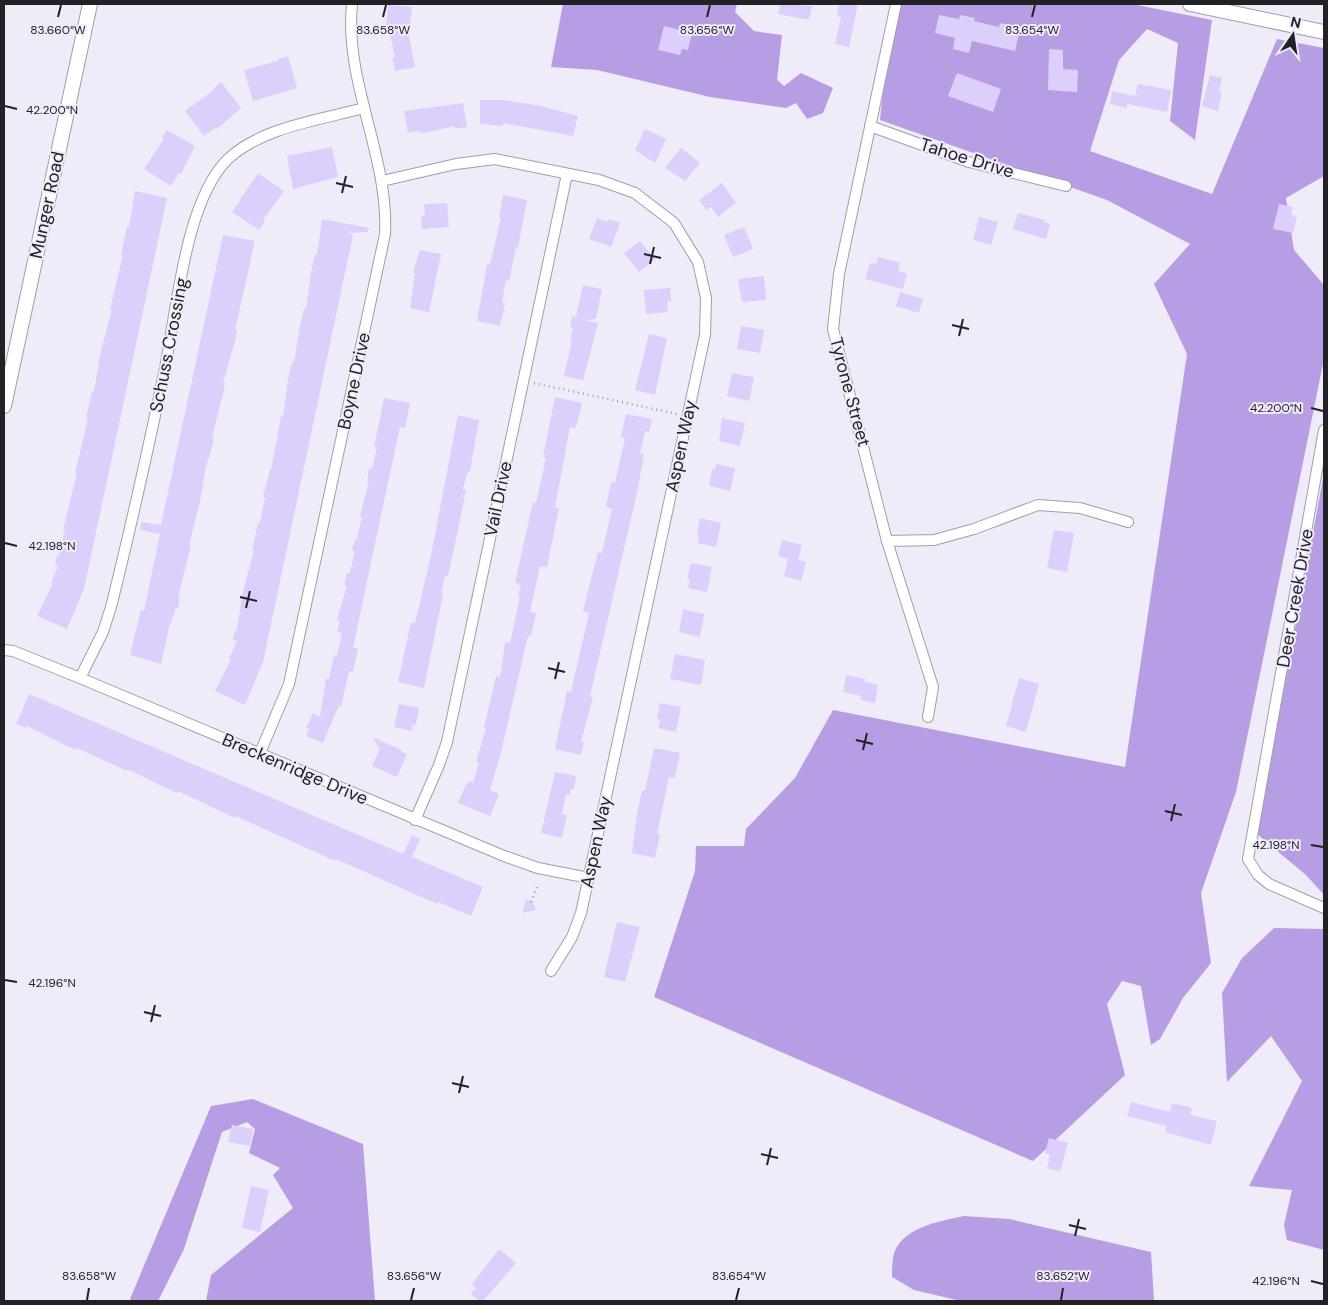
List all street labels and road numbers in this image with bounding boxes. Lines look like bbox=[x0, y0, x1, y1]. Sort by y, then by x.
street label: Tahoe Drive bbox=[917, 132, 1017, 184]
street label: Munger Road bbox=[24, 149, 70, 261]
street label: Schuss Crossing bbox=[144, 275, 194, 415]
street label: Boyne Drive bbox=[332, 330, 376, 432]
street label: Tyrone Street bbox=[824, 335, 876, 449]
street label: Aspen Way bbox=[660, 398, 702, 494]
street label: Vail Drive bbox=[478, 459, 518, 539]
street label: Deer Creek Drive bbox=[1271, 527, 1319, 669]
street label: Breckenridge Drive bbox=[218, 727, 372, 811]
street label: Aspen Way bbox=[575, 794, 617, 890]

